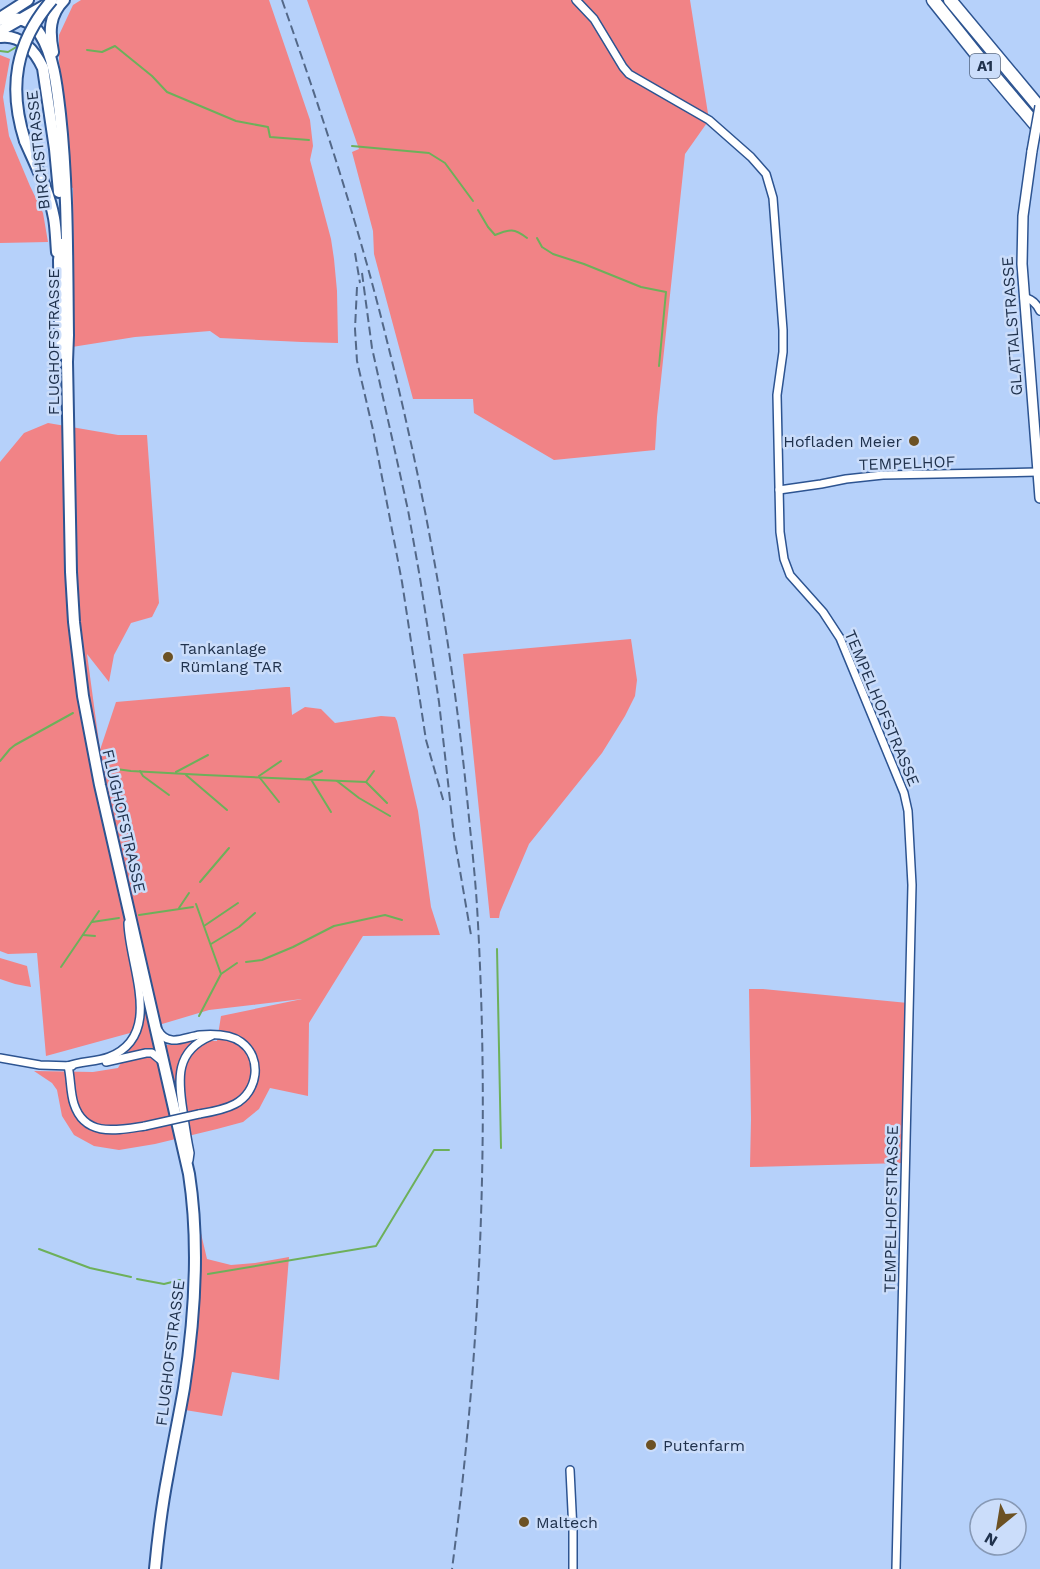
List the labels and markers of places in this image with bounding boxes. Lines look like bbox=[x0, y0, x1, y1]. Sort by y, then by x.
place label: Hofladen Meier bbox=[783, 432, 902, 451]
marker: Hofladen Meier bbox=[907, 434, 921, 448]
place label: Tankanlage Rümlang TAR bbox=[180, 639, 282, 676]
marker: Tankanlage Rümlang TAR bbox=[161, 650, 175, 664]
place label: Putenfarm bbox=[663, 1436, 745, 1455]
marker: Putenfarm bbox=[644, 1438, 658, 1452]
place label: Maltech bbox=[536, 1513, 598, 1532]
marker: Maltech bbox=[517, 1515, 531, 1529]

